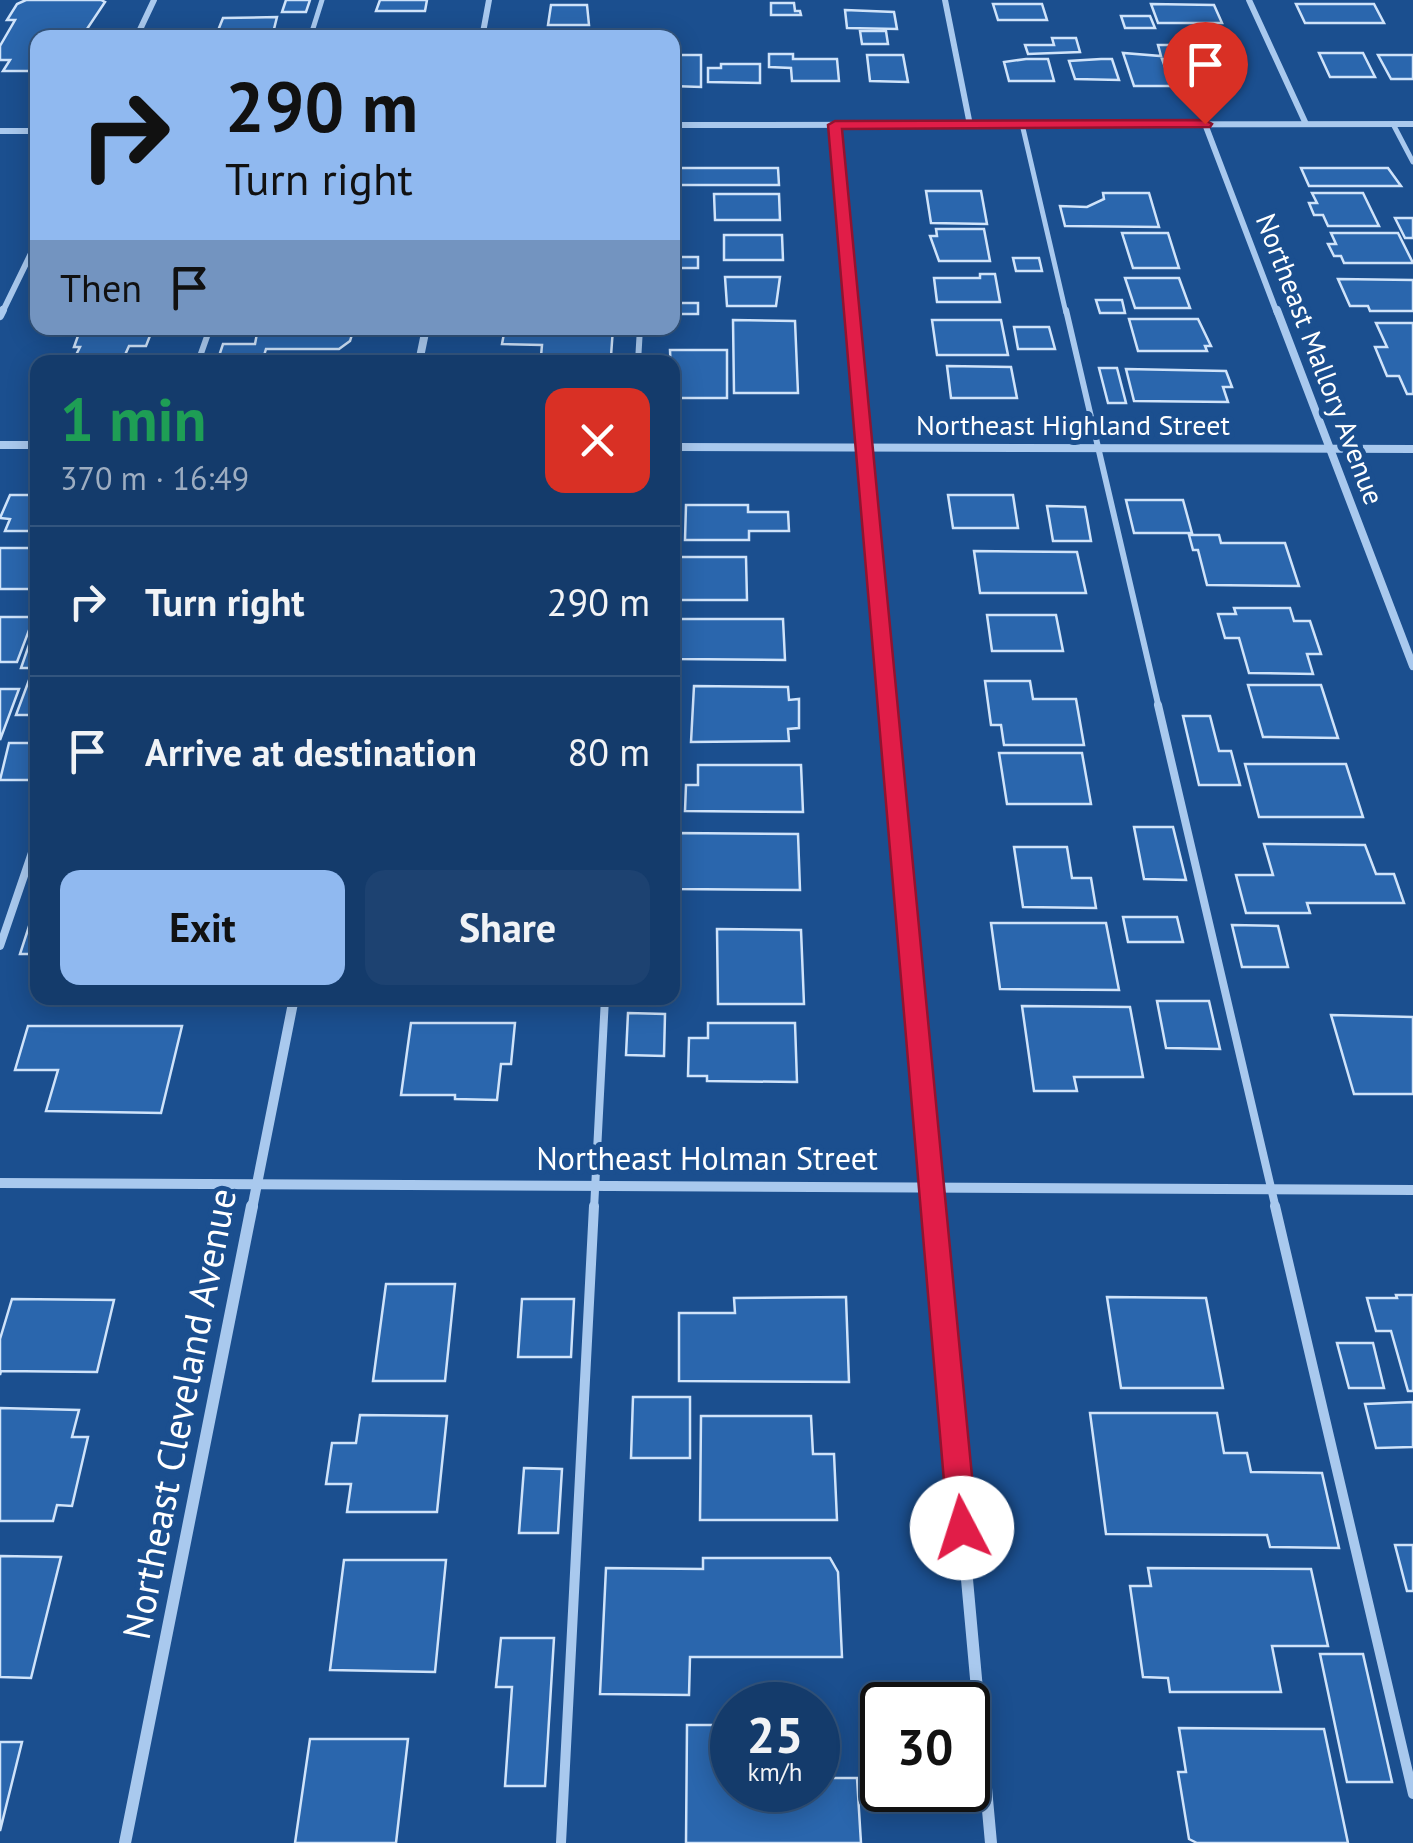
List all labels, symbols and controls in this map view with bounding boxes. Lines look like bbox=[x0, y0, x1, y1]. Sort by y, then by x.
pin bbox=[1163, 22, 1248, 125]
icon: arrive bbox=[1178, 37, 1233, 92]
text: 290 m bbox=[225, 61, 418, 151]
icon: right bbox=[60, 70, 190, 200]
text: Turn right bbox=[225, 149, 413, 207]
street label: Northeast Mallory Avenue bbox=[1248, 208, 1393, 510]
icon: arrive bbox=[162, 260, 217, 315]
text: Then bbox=[60, 263, 142, 312]
text: 1 min bbox=[60, 380, 206, 458]
button: close bbox=[545, 388, 650, 493]
street label: Northeast Highland Street bbox=[916, 406, 1231, 443]
text: 370 m · 16:49 bbox=[60, 457, 249, 499]
icon: right bbox=[60, 574, 115, 629]
text: Turn right bbox=[145, 577, 305, 626]
text: 290 m bbox=[547, 577, 650, 626]
icon: arrive bbox=[60, 724, 115, 779]
text: Arrive at destination bbox=[145, 727, 477, 776]
text: 80 m bbox=[568, 727, 650, 776]
button: Exit bbox=[60, 870, 345, 985]
button: Share bbox=[365, 870, 650, 985]
street label: Northeast Holman Street bbox=[536, 1137, 878, 1179]
street label: Northeast Cleveland Avenue bbox=[111, 1184, 246, 1643]
position arrow bbox=[910, 1476, 1014, 1580]
speed limit sign: 30 bbox=[860, 1682, 990, 1812]
text: 25 bbox=[747, 1702, 803, 1767]
text: km/h bbox=[748, 1756, 802, 1788]

